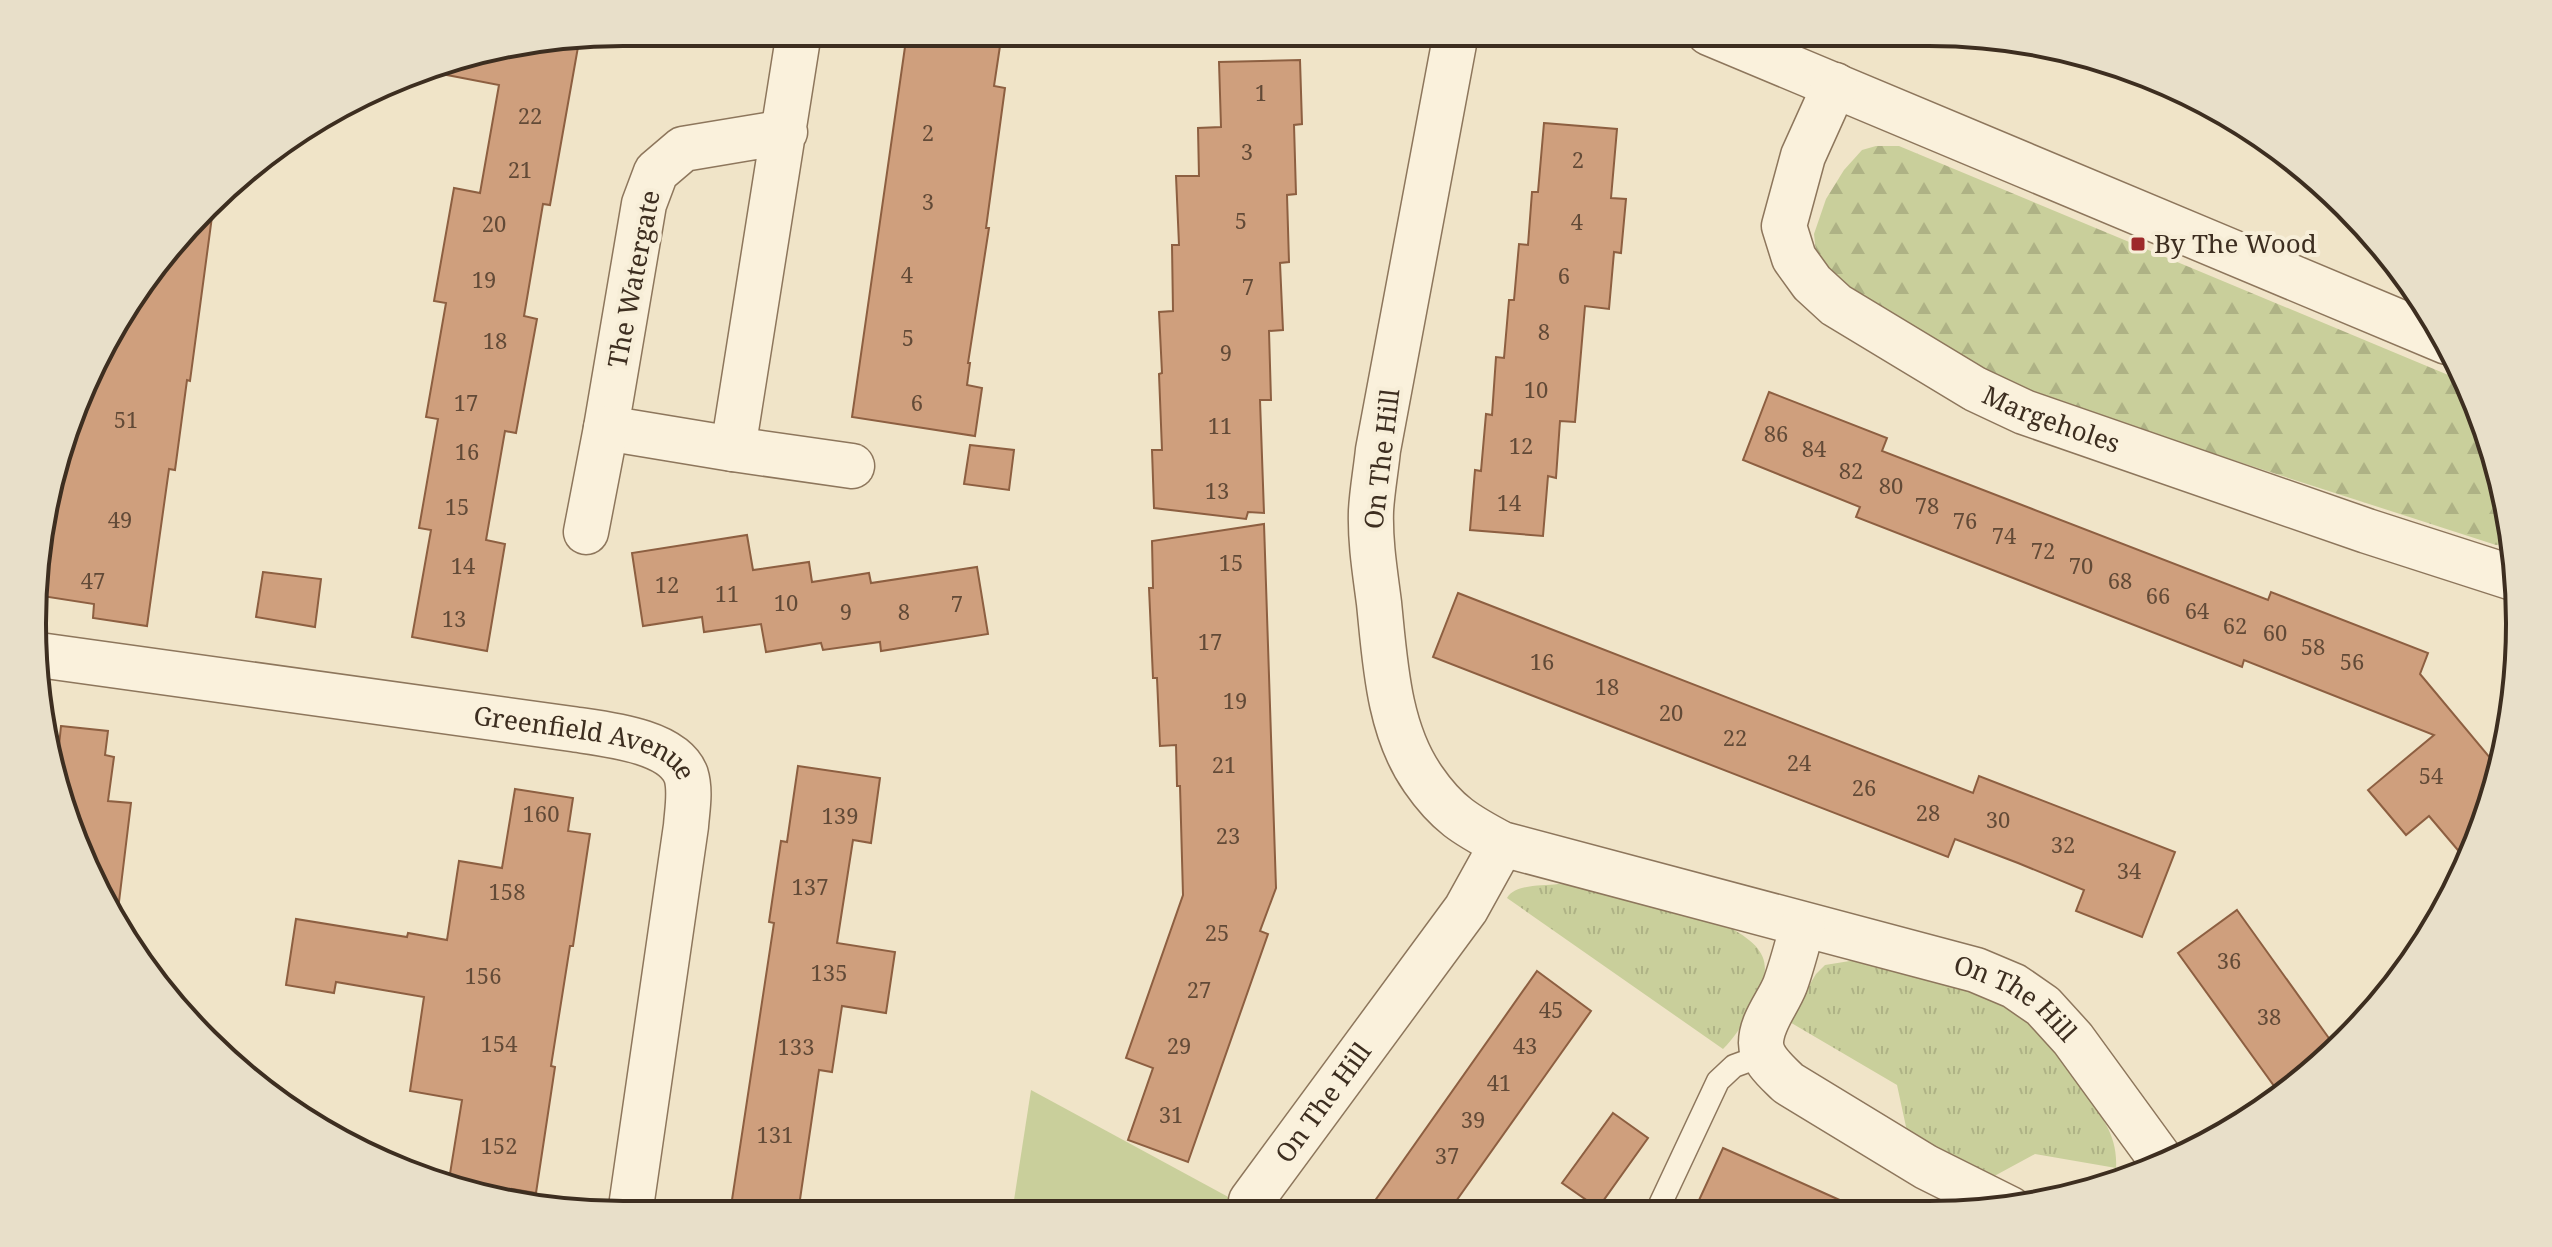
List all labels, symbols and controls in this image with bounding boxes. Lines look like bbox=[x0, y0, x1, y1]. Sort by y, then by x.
house number: 1 bbox=[1255, 77, 1267, 107]
house number: 22 bbox=[518, 100, 542, 130]
house number: 2 bbox=[922, 117, 934, 147]
house number: 3 bbox=[1241, 136, 1253, 166]
house number: 2 bbox=[1572, 144, 1584, 174]
house number: 21 bbox=[508, 154, 532, 184]
house number: 3 bbox=[922, 186, 934, 216]
street label: The Watergate bbox=[598, 187, 668, 371]
house number: 5 bbox=[1235, 205, 1247, 235]
house number: 4 bbox=[1571, 206, 1583, 236]
house number: 20 bbox=[482, 208, 506, 238]
place label: By The Wood bbox=[2154, 225, 2317, 261]
marker: By The Wood bbox=[2129, 235, 2147, 253]
house number: 4 bbox=[901, 259, 913, 289]
house number: 6 bbox=[1558, 260, 1570, 290]
house number: 19 bbox=[472, 264, 496, 294]
house number: 7 bbox=[1242, 271, 1254, 301]
house number: 8 bbox=[1538, 316, 1550, 346]
house number: 5 bbox=[902, 322, 914, 352]
house number: 18 bbox=[483, 325, 507, 355]
house number: 9 bbox=[1220, 337, 1232, 367]
house number: 10 bbox=[1524, 374, 1548, 404]
street label: Margeholes bbox=[1977, 376, 2125, 461]
house number: 17 bbox=[454, 387, 478, 417]
house number: 6 bbox=[911, 387, 923, 417]
street label: On The Hill bbox=[1355, 387, 1407, 531]
house number: 51 bbox=[114, 404, 138, 434]
house number: 11 bbox=[1208, 410, 1232, 440]
house number: 86 bbox=[1764, 418, 1788, 448]
house number: 12 bbox=[1509, 430, 1533, 460]
house number: 84 bbox=[1802, 433, 1826, 463]
house number: 16 bbox=[455, 436, 479, 466]
house number: 82 bbox=[1839, 455, 1863, 485]
house number: 80 bbox=[1879, 470, 1903, 500]
house number: 13 bbox=[1205, 475, 1229, 505]
house number: 14 bbox=[1497, 487, 1521, 517]
house number: 78 bbox=[1915, 490, 1939, 520]
house number: 15 bbox=[445, 491, 469, 521]
house number: 49 bbox=[108, 504, 132, 534]
house number: 76 bbox=[1953, 505, 1977, 535]
house number: 74 bbox=[1992, 520, 2016, 550]
house number: 72 bbox=[2031, 535, 2055, 565]
house number: 15 bbox=[1219, 547, 1243, 577]
house number: 14 bbox=[451, 550, 475, 580]
house number: 70 bbox=[2069, 550, 2093, 580]
house number: 47 bbox=[81, 565, 105, 595]
house number: 68 bbox=[2108, 565, 2132, 595]
house number: 12 bbox=[655, 569, 679, 599]
house number: 11 bbox=[715, 578, 739, 608]
house number: 66 bbox=[2146, 580, 2170, 610]
house number: 10 bbox=[774, 587, 798, 617]
house number: 7 bbox=[951, 588, 963, 618]
house number: 64 bbox=[2185, 595, 2209, 625]
house number: 9 bbox=[840, 596, 852, 626]
house number: 8 bbox=[898, 596, 910, 626]
house number: 13 bbox=[442, 603, 466, 633]
house number: 62 bbox=[2223, 610, 2247, 640]
house number: 60 bbox=[2263, 617, 2287, 647]
house number: 17 bbox=[1198, 626, 1222, 656]
house number: 58 bbox=[2301, 631, 2325, 661]
house number: 16 bbox=[1530, 646, 1554, 676]
house number: 56 bbox=[2340, 646, 2364, 676]
house number: 18 bbox=[1595, 671, 1619, 701]
house number: 19 bbox=[1223, 685, 1247, 715]
street label: Greenfield Avenue bbox=[471, 697, 705, 785]
house number: 20 bbox=[1659, 697, 1683, 727]
house number: 22 bbox=[1723, 722, 1747, 752]
house number: 24 bbox=[1787, 747, 1811, 777]
house number: 21 bbox=[1212, 749, 1236, 779]
house number: 54 bbox=[2419, 760, 2443, 790]
house number: 26 bbox=[1852, 772, 1876, 802]
house number: 28 bbox=[1916, 797, 1940, 827]
house number: 160 bbox=[523, 798, 559, 828]
house number: 139 bbox=[822, 800, 858, 830]
house number: 30 bbox=[1986, 804, 2010, 834]
house number: 23 bbox=[1216, 820, 1240, 850]
house number: 32 bbox=[2051, 829, 2075, 859]
house number: 34 bbox=[2117, 855, 2141, 885]
house number: 137 bbox=[792, 871, 828, 901]
house number: 158 bbox=[489, 876, 525, 906]
house number: 25 bbox=[1205, 917, 1229, 947]
house number: 36 bbox=[2217, 945, 2241, 975]
street label: On The Hill bbox=[1950, 946, 2086, 1049]
house number: 135 bbox=[811, 957, 847, 987]
house number: 156 bbox=[465, 960, 501, 990]
house number: 27 bbox=[1187, 974, 1211, 1004]
house number: 45 bbox=[1539, 994, 1563, 1024]
house number: 38 bbox=[2257, 1001, 2281, 1031]
house number: 154 bbox=[481, 1028, 517, 1058]
house number: 29 bbox=[1167, 1030, 1191, 1060]
house number: 43 bbox=[1513, 1030, 1537, 1060]
house number: 133 bbox=[778, 1031, 814, 1061]
street label: On The Hill bbox=[1266, 1035, 1379, 1170]
house number: 41 bbox=[1487, 1067, 1511, 1097]
house number: 31 bbox=[1159, 1099, 1183, 1129]
house number: 39 bbox=[1461, 1104, 1485, 1134]
house number: 131 bbox=[757, 1119, 793, 1149]
house number: 152 bbox=[481, 1130, 517, 1160]
house number: 37 bbox=[1435, 1140, 1459, 1170]

